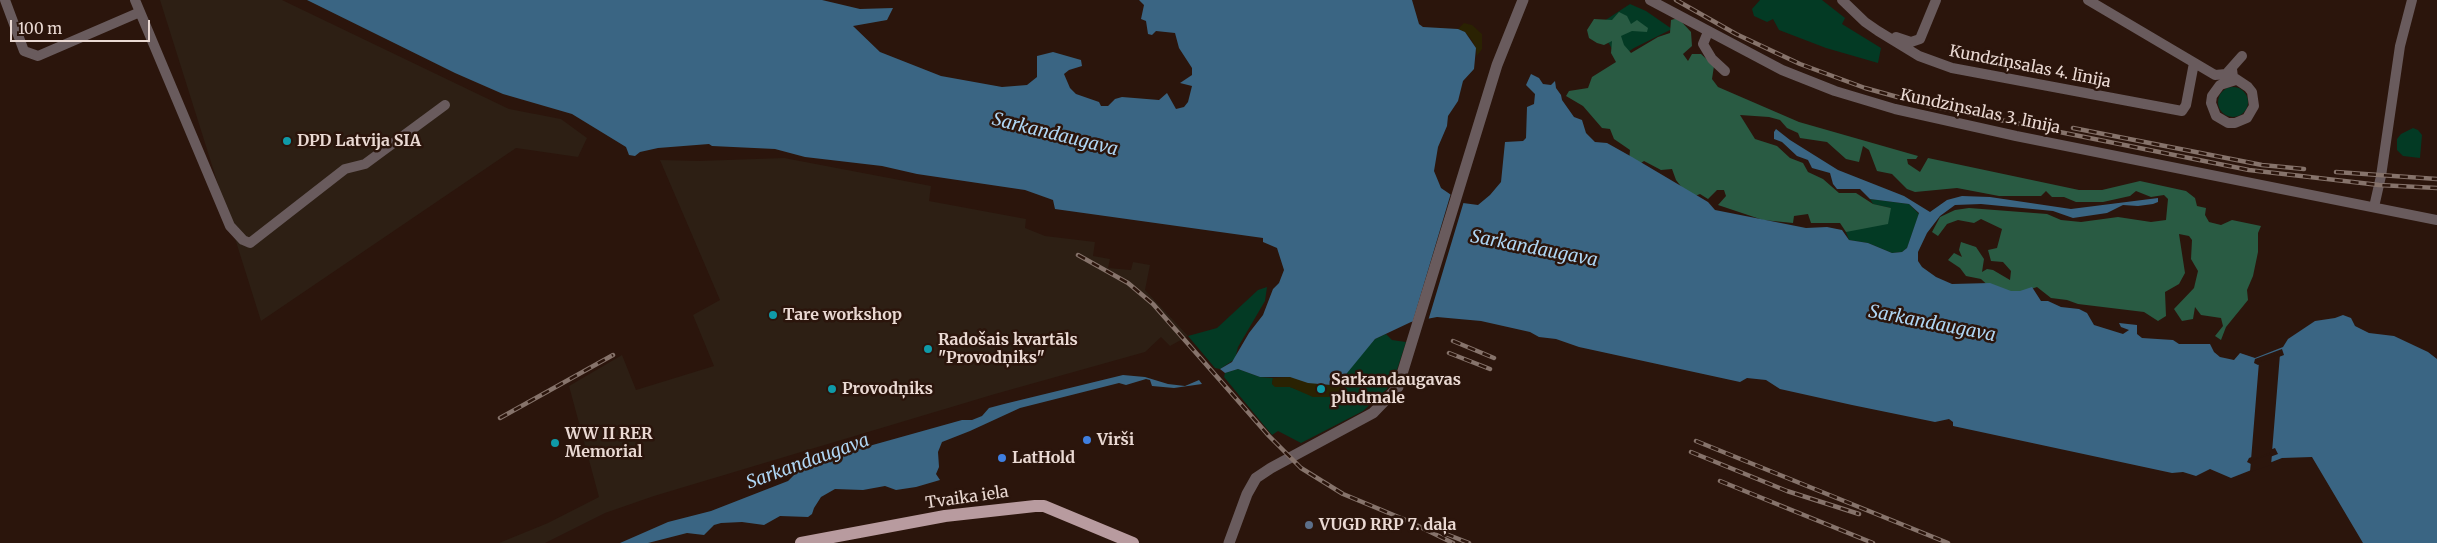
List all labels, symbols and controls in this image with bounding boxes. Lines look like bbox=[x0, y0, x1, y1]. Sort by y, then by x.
scale bar bbox=[12, 10, 152, 42]
text: 100 m bbox=[18, 19, 62, 38]
street label: Kundziņsalas 4. līnija bbox=[1948, 42, 2112, 92]
street label: Kundziņsalas 3. līnija bbox=[1898, 86, 2062, 138]
water label: Sarkandaugava bbox=[990, 109, 1120, 161]
place label: DPD Latvija SIA bbox=[297, 131, 421, 151]
marker: DPD Latvija SIA bbox=[281, 135, 293, 147]
water label: Sarkandaugava bbox=[1469, 226, 1599, 272]
water label: Sarkandaugava bbox=[1867, 301, 1997, 347]
place label: Tare workshop bbox=[783, 305, 902, 325]
marker: Tare workshop bbox=[767, 309, 779, 321]
place label: Radošais kvartāls "Provodņiks" bbox=[938, 330, 1078, 368]
marker: Radošais kvartāls "Provodņiks" bbox=[922, 343, 934, 355]
place label: Sarkandaugavas pludmale bbox=[1331, 370, 1461, 408]
place label: Provodņiks bbox=[842, 379, 933, 399]
marker: Provodņiks bbox=[826, 383, 838, 395]
marker: Sarkandaugavas pludmale bbox=[1315, 383, 1327, 395]
place label: WW II RER Memorial bbox=[565, 424, 652, 462]
water label: Sarkandaugava bbox=[744, 430, 872, 494]
place label: Virši bbox=[1097, 430, 1134, 450]
marker: Virši bbox=[1081, 434, 1093, 446]
marker: WW II RER Memorial bbox=[549, 437, 561, 449]
place label: LatHold bbox=[1012, 448, 1075, 468]
marker: LatHold bbox=[996, 452, 1008, 464]
street label: Tvaika iela bbox=[924, 483, 1010, 513]
place label: VUGD RRP 7. daļa bbox=[1319, 515, 1456, 535]
marker: VUGD RRP 7. daļa bbox=[1303, 519, 1315, 531]

